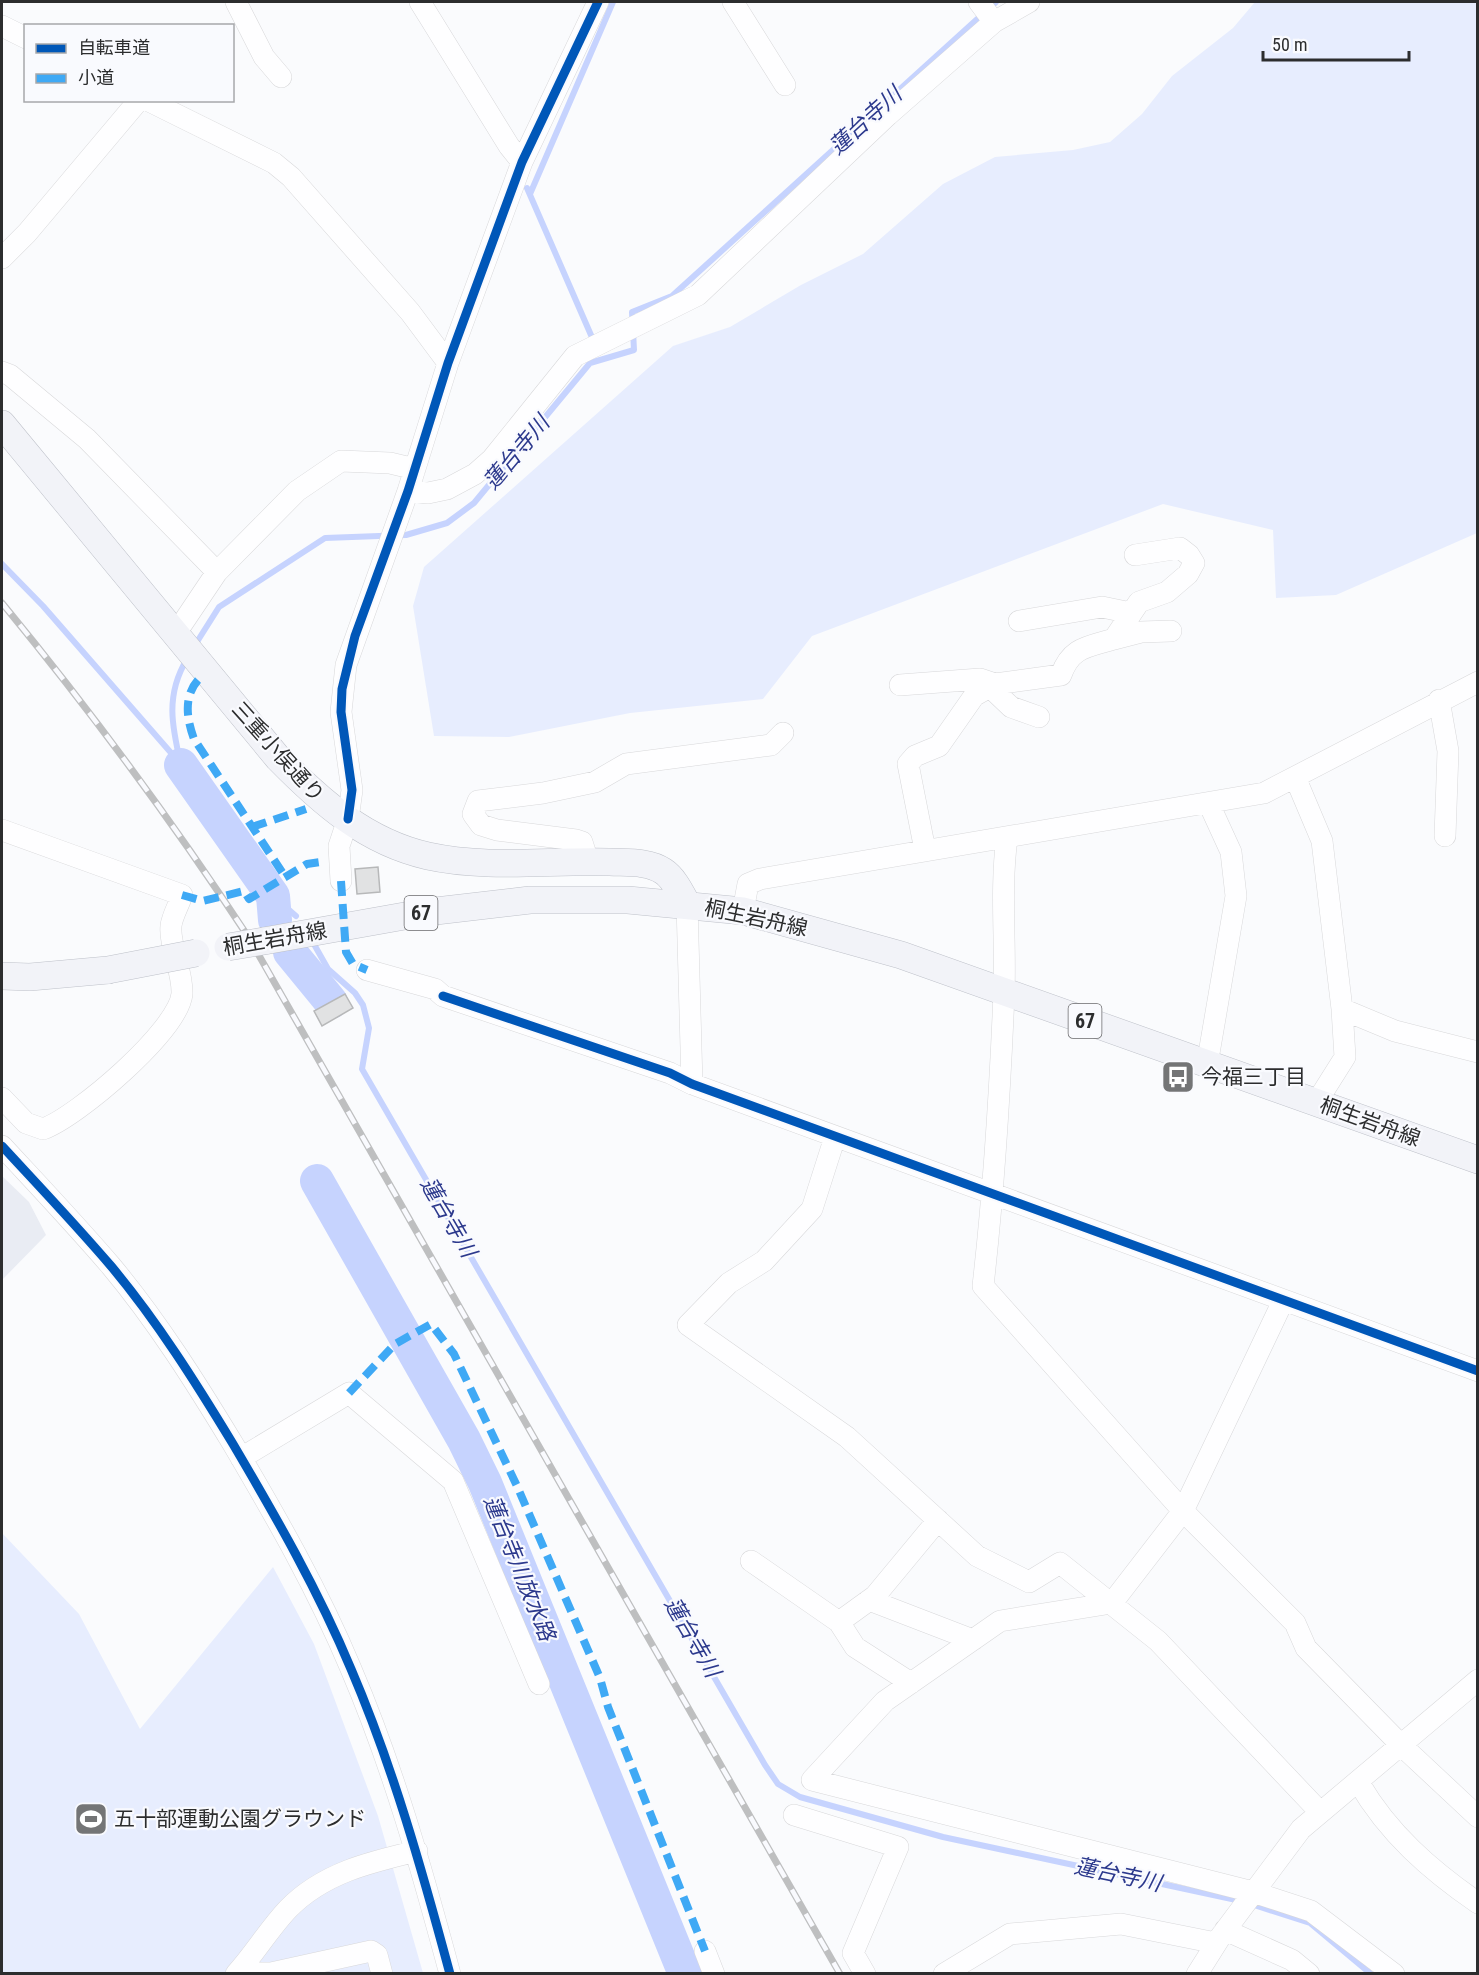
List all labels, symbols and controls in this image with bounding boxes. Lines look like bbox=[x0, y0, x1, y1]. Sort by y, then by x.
legend bbox=[24, 24, 234, 102]
scale bar bbox=[1263, 24, 1408, 62]
text: 50 m bbox=[1272, 34, 1307, 55]
text: 自転車道 bbox=[78, 37, 150, 58]
text: 小道 bbox=[78, 67, 114, 88]
water label: 蓮台寺川 bbox=[824, 80, 908, 159]
water label: 蓮台寺川 bbox=[479, 409, 556, 494]
street label: 三重小俣通り bbox=[227, 697, 329, 807]
street label: 桐生岩舟線 bbox=[702, 895, 810, 941]
road number: 67 bbox=[404, 896, 438, 930]
street label: 桐生岩舟線 bbox=[221, 918, 329, 960]
road number: 67 bbox=[1068, 1004, 1102, 1038]
bus stop icon: 今福三丁目 bbox=[1160, 1059, 1196, 1095]
place label: 今福三丁目 bbox=[1201, 1065, 1306, 1089]
street label: 桐生岩舟線 bbox=[1317, 1093, 1423, 1151]
water label: 蓮台寺川 bbox=[416, 1173, 482, 1263]
water label: 蓮台寺川放水路 bbox=[479, 1492, 561, 1646]
water label: 蓮台寺川 bbox=[660, 1593, 726, 1683]
sports icon: 五十部運動公園グラウンド bbox=[73, 1801, 109, 1837]
place label: 五十部運動公園グラウンド bbox=[114, 1807, 366, 1831]
water label: 蓮台寺川 bbox=[1072, 1853, 1165, 1896]

